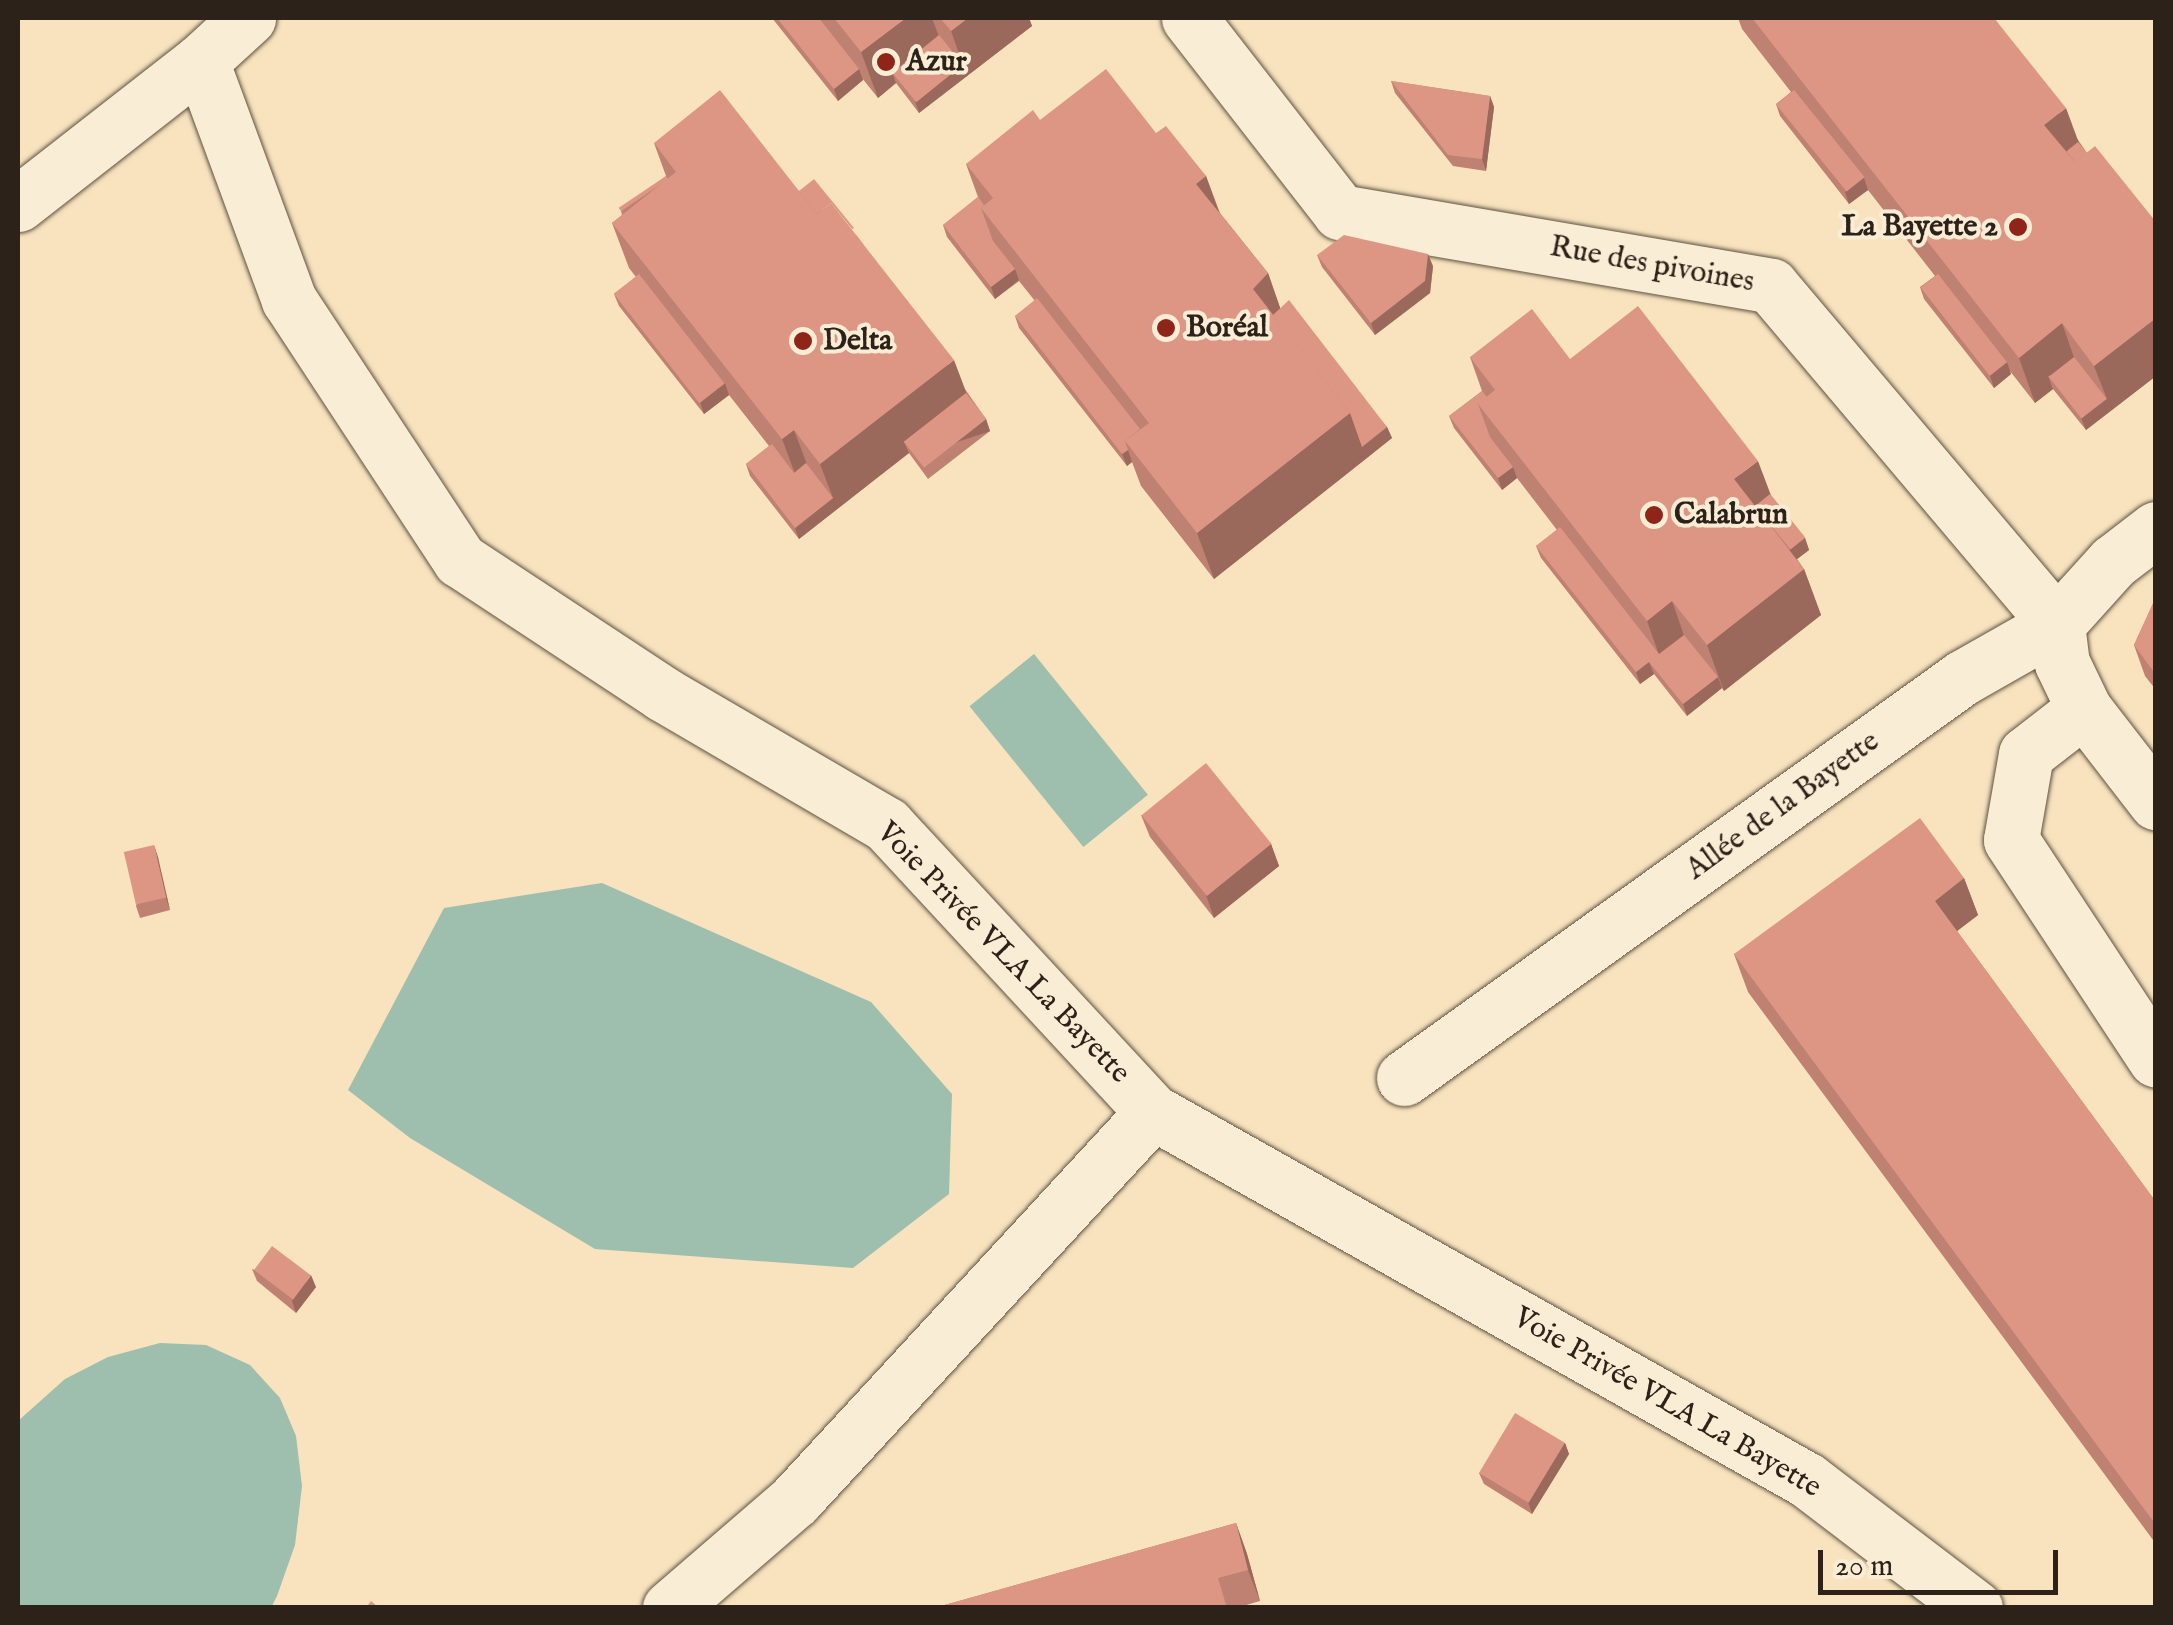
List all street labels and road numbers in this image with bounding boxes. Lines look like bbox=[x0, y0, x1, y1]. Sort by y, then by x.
street label: Rue des pivoines bbox=[1547, 229, 1757, 301]
street label: Allée de la Bayette bbox=[1679, 724, 1887, 888]
street label: Voie Privée VLA La Bayette bbox=[869, 815, 1137, 1091]
street label: Voie Privée VLA La Bayette bbox=[1507, 1300, 1827, 1506]

